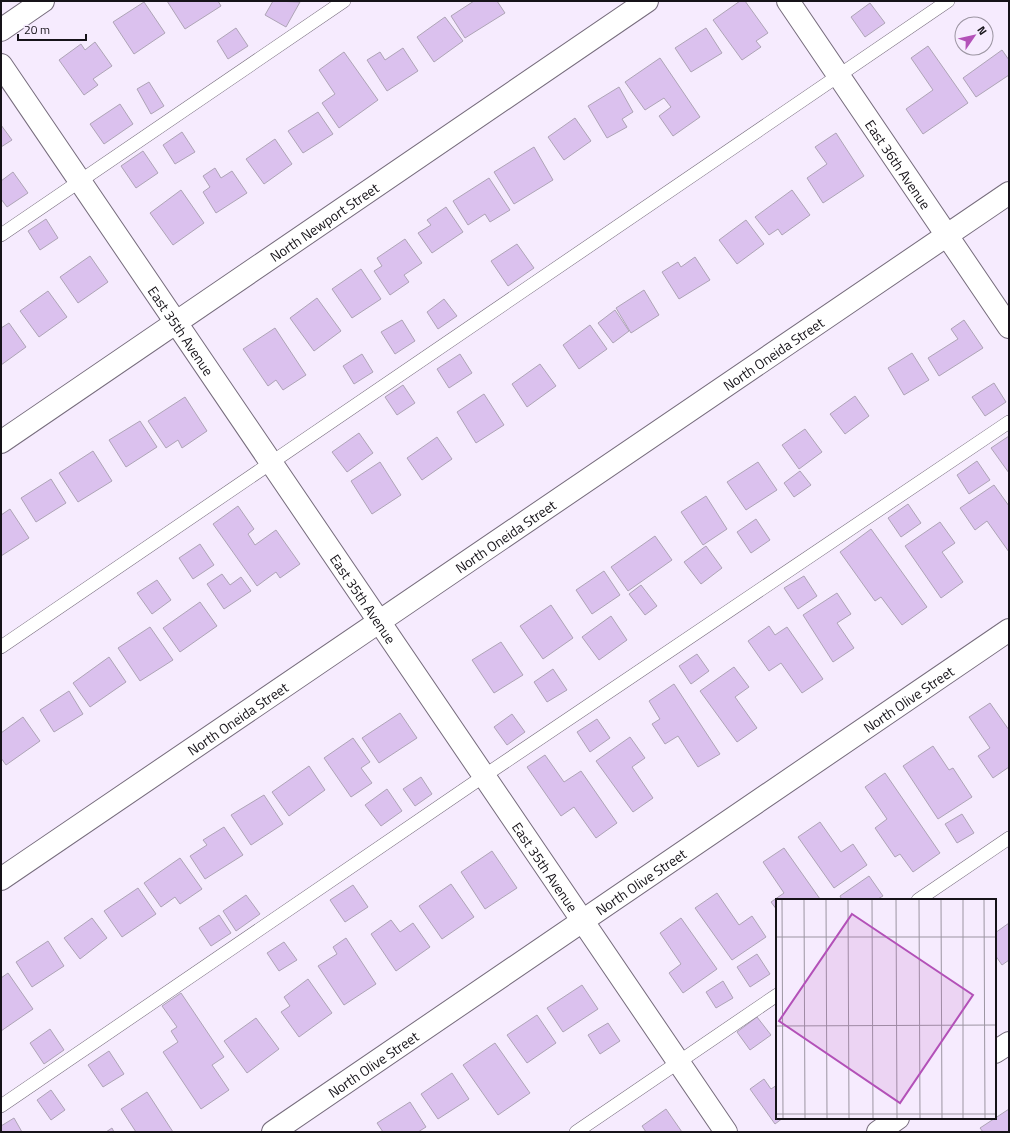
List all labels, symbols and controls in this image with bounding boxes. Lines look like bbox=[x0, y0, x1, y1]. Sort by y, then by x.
scale bar bbox=[18, 16, 86, 42]
north arrow bbox=[954, 16, 994, 56]
text: 20 m bbox=[24, 20, 50, 39]
text: N bbox=[974, 23, 991, 38]
street label: East 36th Avenue bbox=[861, 115, 937, 213]
street label: North Newport Street bbox=[265, 177, 383, 266]
street label: East 35th Avenue bbox=[143, 281, 219, 380]
street label: North Oneida Street bbox=[719, 312, 828, 395]
street label: North Oneida Street bbox=[451, 494, 560, 578]
street label: East 35th Avenue bbox=[325, 549, 402, 648]
street label: North Olive Street bbox=[859, 660, 958, 737]
street label: North Oneida Street bbox=[183, 676, 292, 760]
street label: East 35th Avenue bbox=[508, 817, 584, 916]
street label: North Olive Street bbox=[591, 843, 690, 920]
inset map bbox=[776, 899, 996, 1119]
street label: North Olive Street bbox=[323, 1025, 423, 1102]

